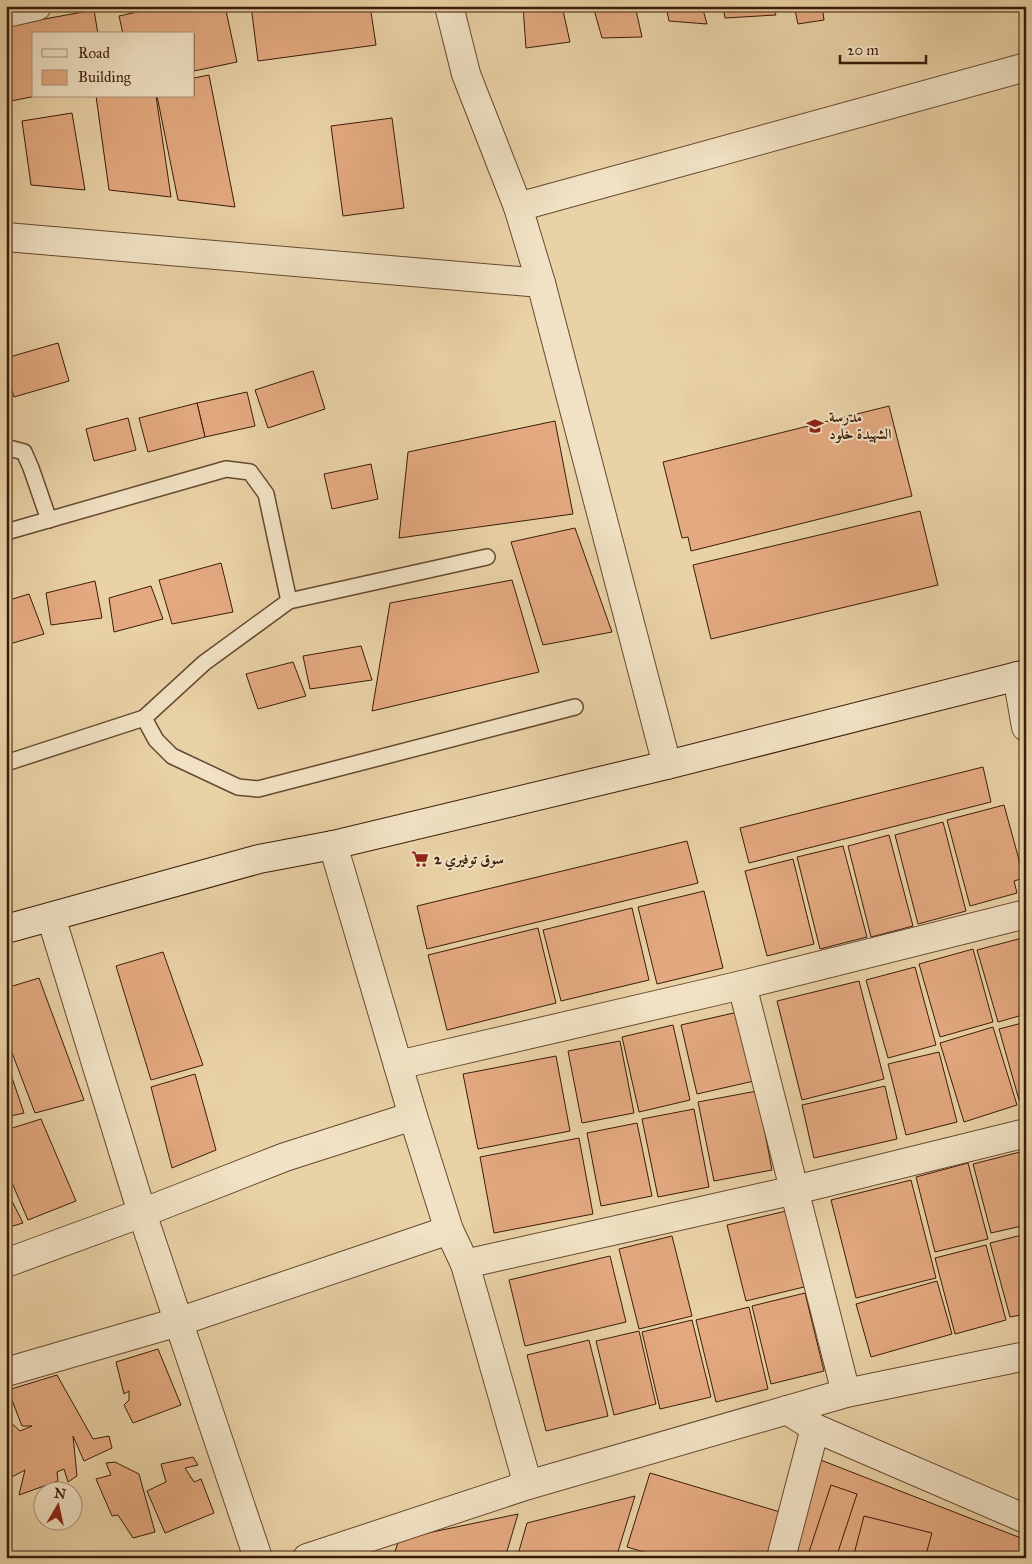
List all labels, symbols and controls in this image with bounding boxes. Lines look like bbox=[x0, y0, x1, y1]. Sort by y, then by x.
legend bbox=[32, 32, 195, 98]
scale bar bbox=[840, 32, 926, 64]
text: 20 m bbox=[847, 41, 879, 59]
text: Road bbox=[78, 44, 110, 62]
text: Building bbox=[78, 68, 132, 86]
place label: مدرسة الشهيدة خلود bbox=[829, 408, 891, 444]
school or university icon: مدرسة الشهيدة خلود bbox=[805, 416, 825, 436]
supermarket icon: سوق توفيري 2 bbox=[410, 849, 430, 869]
place label: سوق توفيري 2 bbox=[434, 850, 504, 871]
north arrow bbox=[32, 1482, 82, 1532]
text: N bbox=[53, 1484, 67, 1503]

